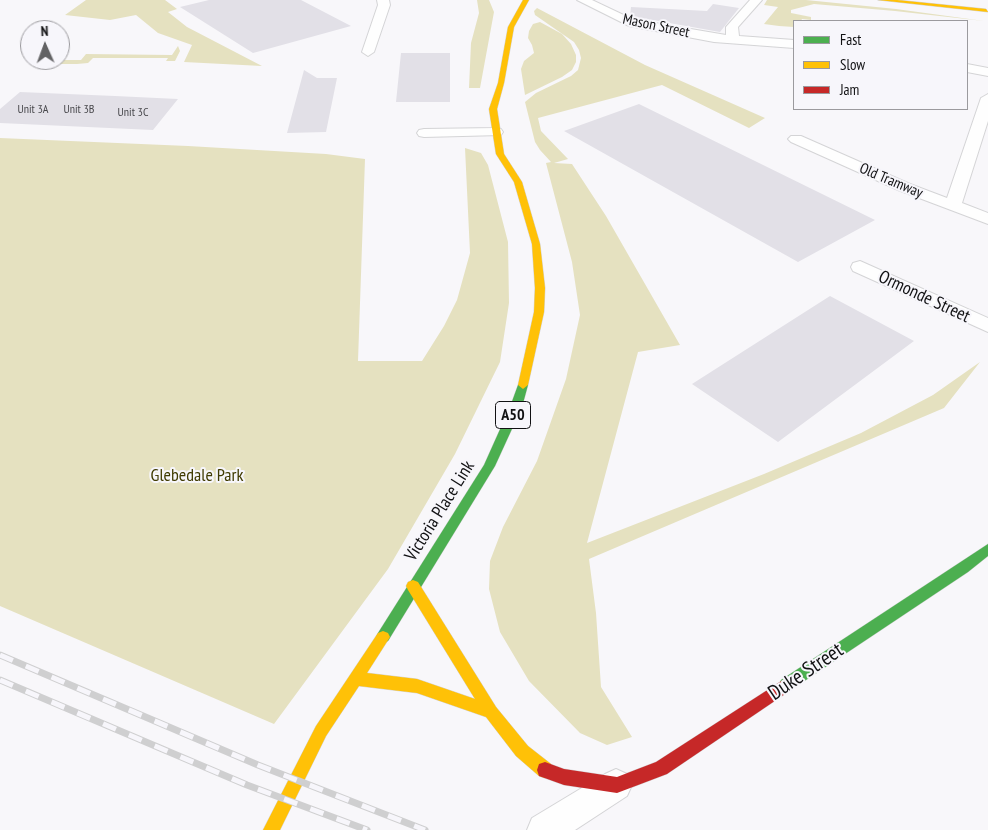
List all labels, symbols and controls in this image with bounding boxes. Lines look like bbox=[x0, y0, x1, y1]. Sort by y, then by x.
street label: Mason Street bbox=[621, 10, 691, 42]
north arrow bbox=[20, 20, 70, 70]
legend bbox=[793, 20, 968, 110]
text: N bbox=[40, 22, 49, 40]
text: Fast bbox=[840, 30, 861, 49]
text: Slow bbox=[840, 55, 865, 74]
text: Jam bbox=[840, 80, 859, 99]
house number: Unit 3A bbox=[17, 103, 49, 117]
house number: Unit 3B bbox=[63, 103, 95, 117]
house number: Unit 3C bbox=[118, 106, 148, 120]
street label: Old Tramway bbox=[857, 160, 925, 202]
street label: Ormonde Street bbox=[875, 266, 973, 328]
road number: A50 bbox=[496, 402, 530, 428]
street label: Victoria Place Link bbox=[401, 457, 479, 565]
park label: Glebedale Park bbox=[151, 465, 243, 487]
street label: Duke Street bbox=[764, 638, 848, 706]

